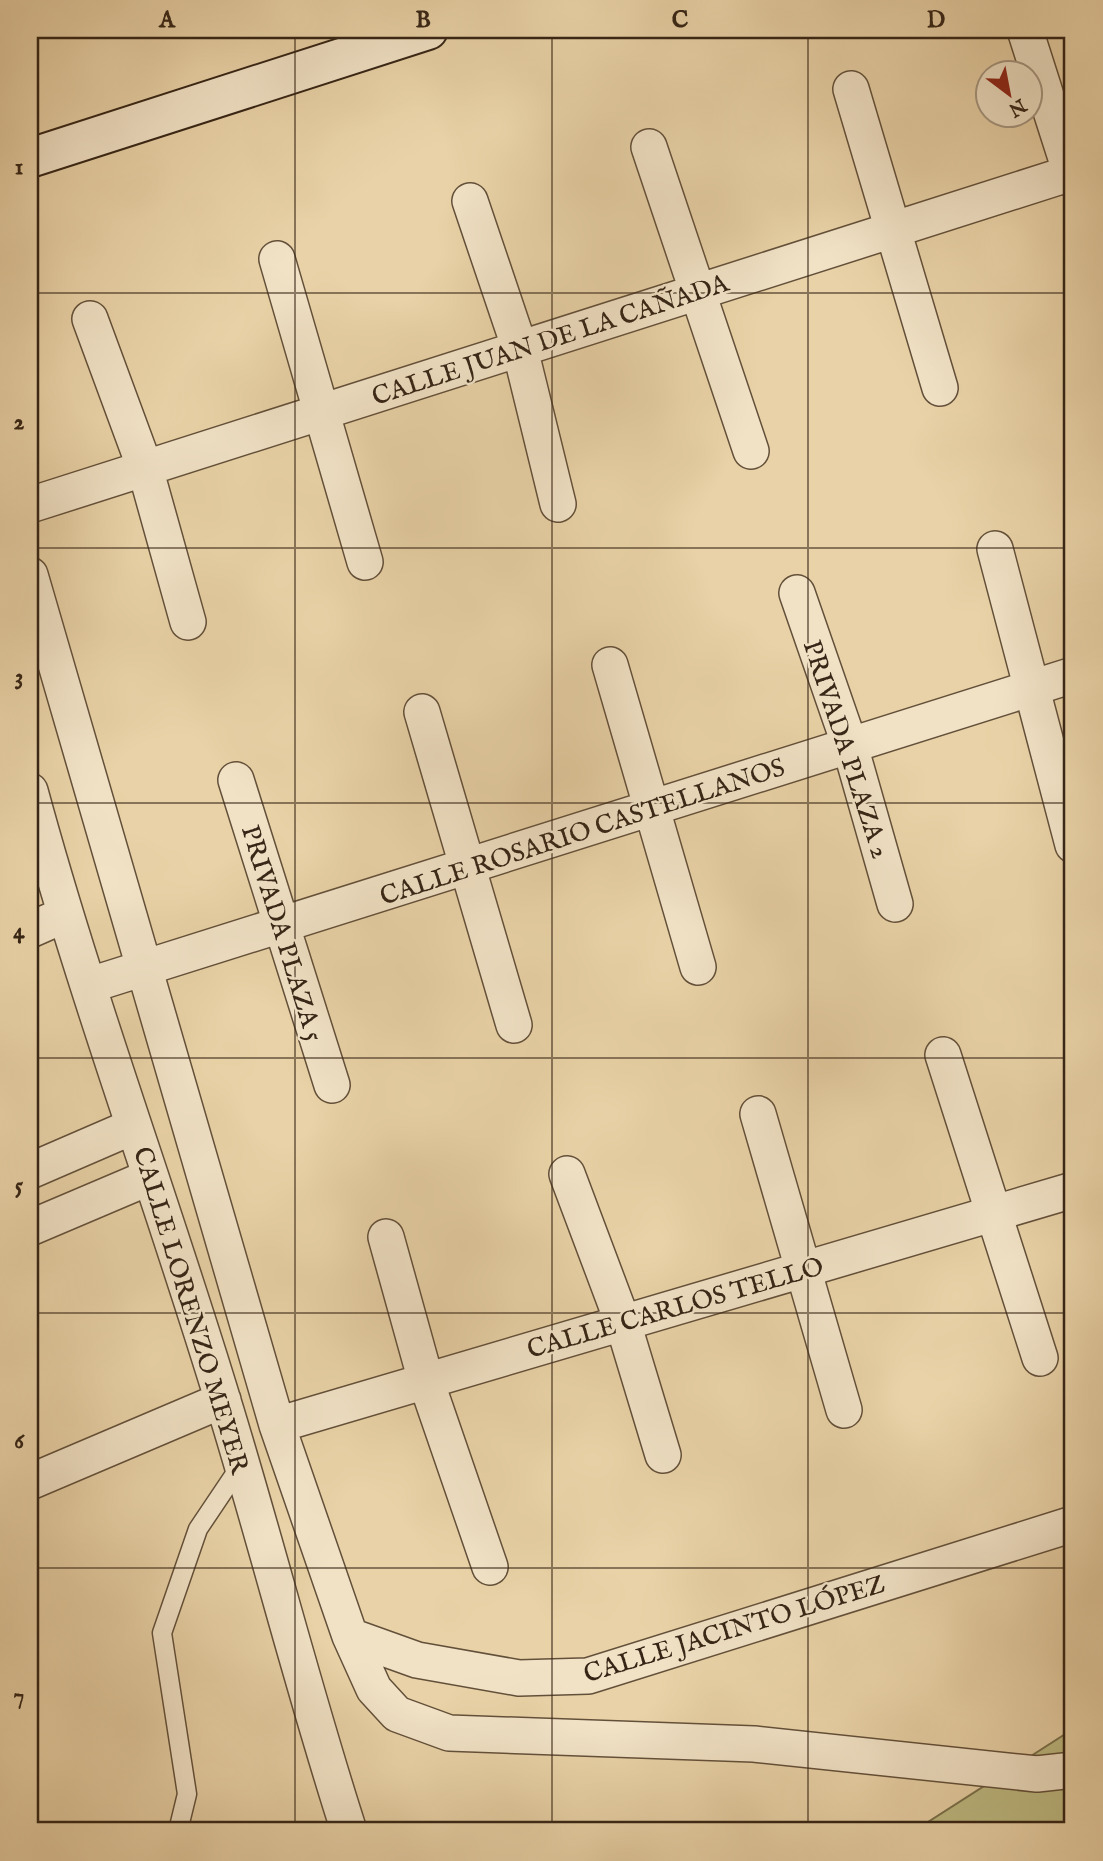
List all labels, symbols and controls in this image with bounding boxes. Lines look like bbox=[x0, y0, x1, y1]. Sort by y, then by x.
text: A bbox=[158, 6, 176, 35]
text: B bbox=[415, 6, 431, 35]
text: C bbox=[672, 6, 689, 35]
text: D bbox=[927, 6, 945, 35]
north arrow bbox=[974, 60, 1044, 130]
text: N bbox=[1003, 92, 1031, 122]
text: 1 bbox=[15, 153, 23, 182]
street label: CALLE JUAN DE LA CAÑADA bbox=[368, 267, 734, 414]
text: 2 bbox=[14, 408, 25, 437]
street label: PRIVADA PLAZA 2 bbox=[795, 636, 896, 863]
text: 3 bbox=[15, 663, 23, 692]
street label: CALLE ROSARIO CASTELLANOS bbox=[376, 751, 789, 914]
street label: PRIVADA PLAZA 5 bbox=[233, 821, 330, 1046]
text: 4 bbox=[13, 917, 25, 946]
street label: CALLE LORENZO MEYER bbox=[125, 1143, 256, 1479]
text: 5 bbox=[15, 1172, 24, 1201]
street label: CALLE CARLOS TELLO bbox=[523, 1250, 827, 1367]
text: 6 bbox=[14, 1427, 25, 1456]
street label: CALLE JACINTO LÓPEZ bbox=[580, 1568, 889, 1691]
text: 7 bbox=[14, 1682, 24, 1711]

